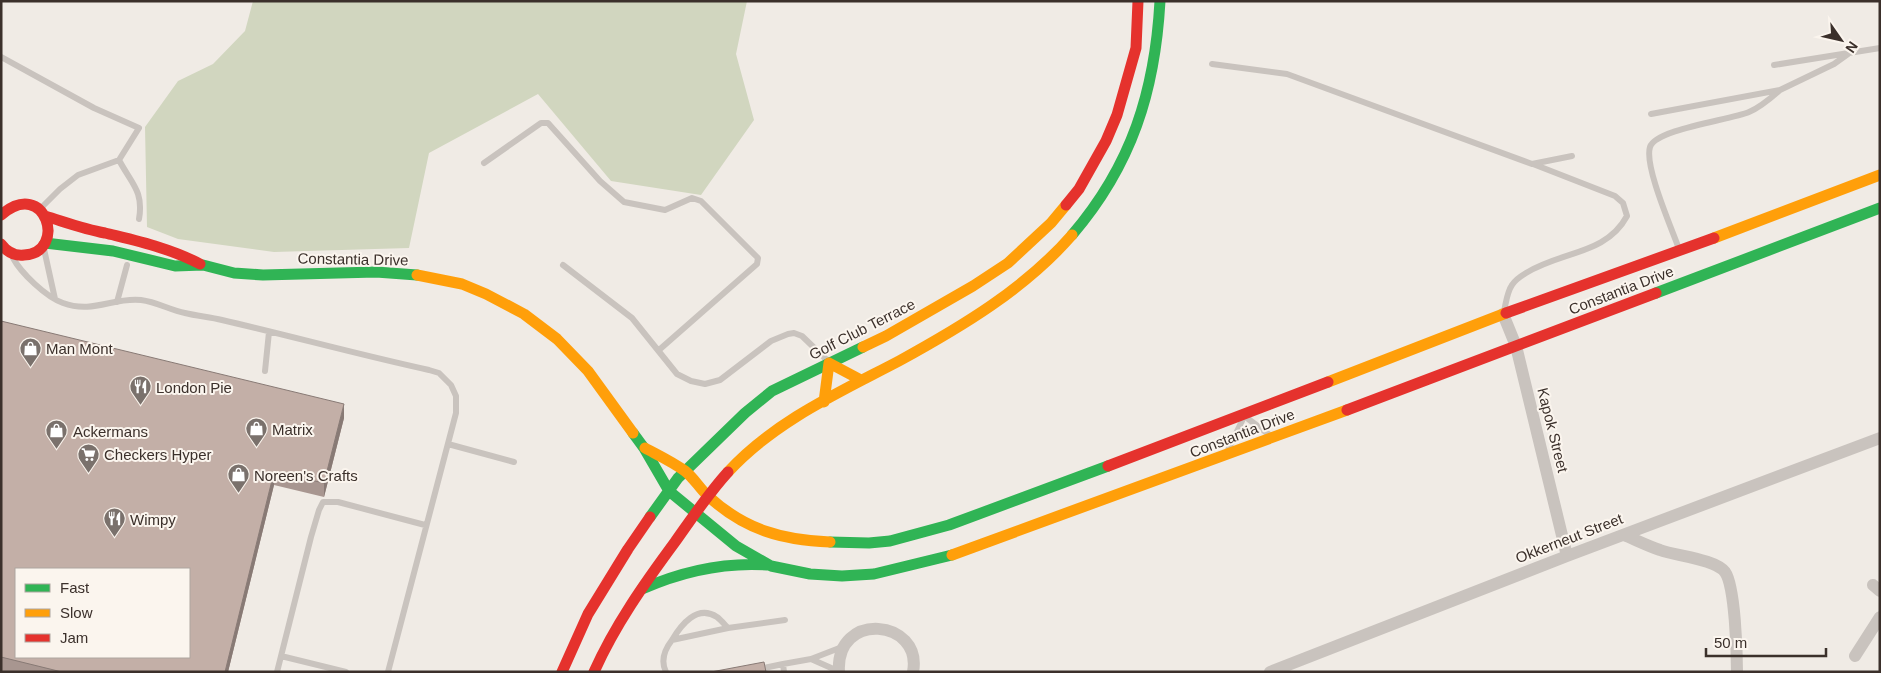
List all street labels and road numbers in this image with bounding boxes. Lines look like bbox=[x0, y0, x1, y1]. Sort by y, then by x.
street label: Constantia Drive bbox=[297, 250, 409, 268]
street label: Constantia Drive bbox=[1566, 262, 1676, 318]
street label: Golf Club Terrace bbox=[806, 295, 918, 363]
street label: Kapok Street bbox=[1534, 386, 1572, 475]
street label: Constantia Drive bbox=[1187, 405, 1297, 461]
street label: Okkerneut Street bbox=[1513, 509, 1626, 566]

